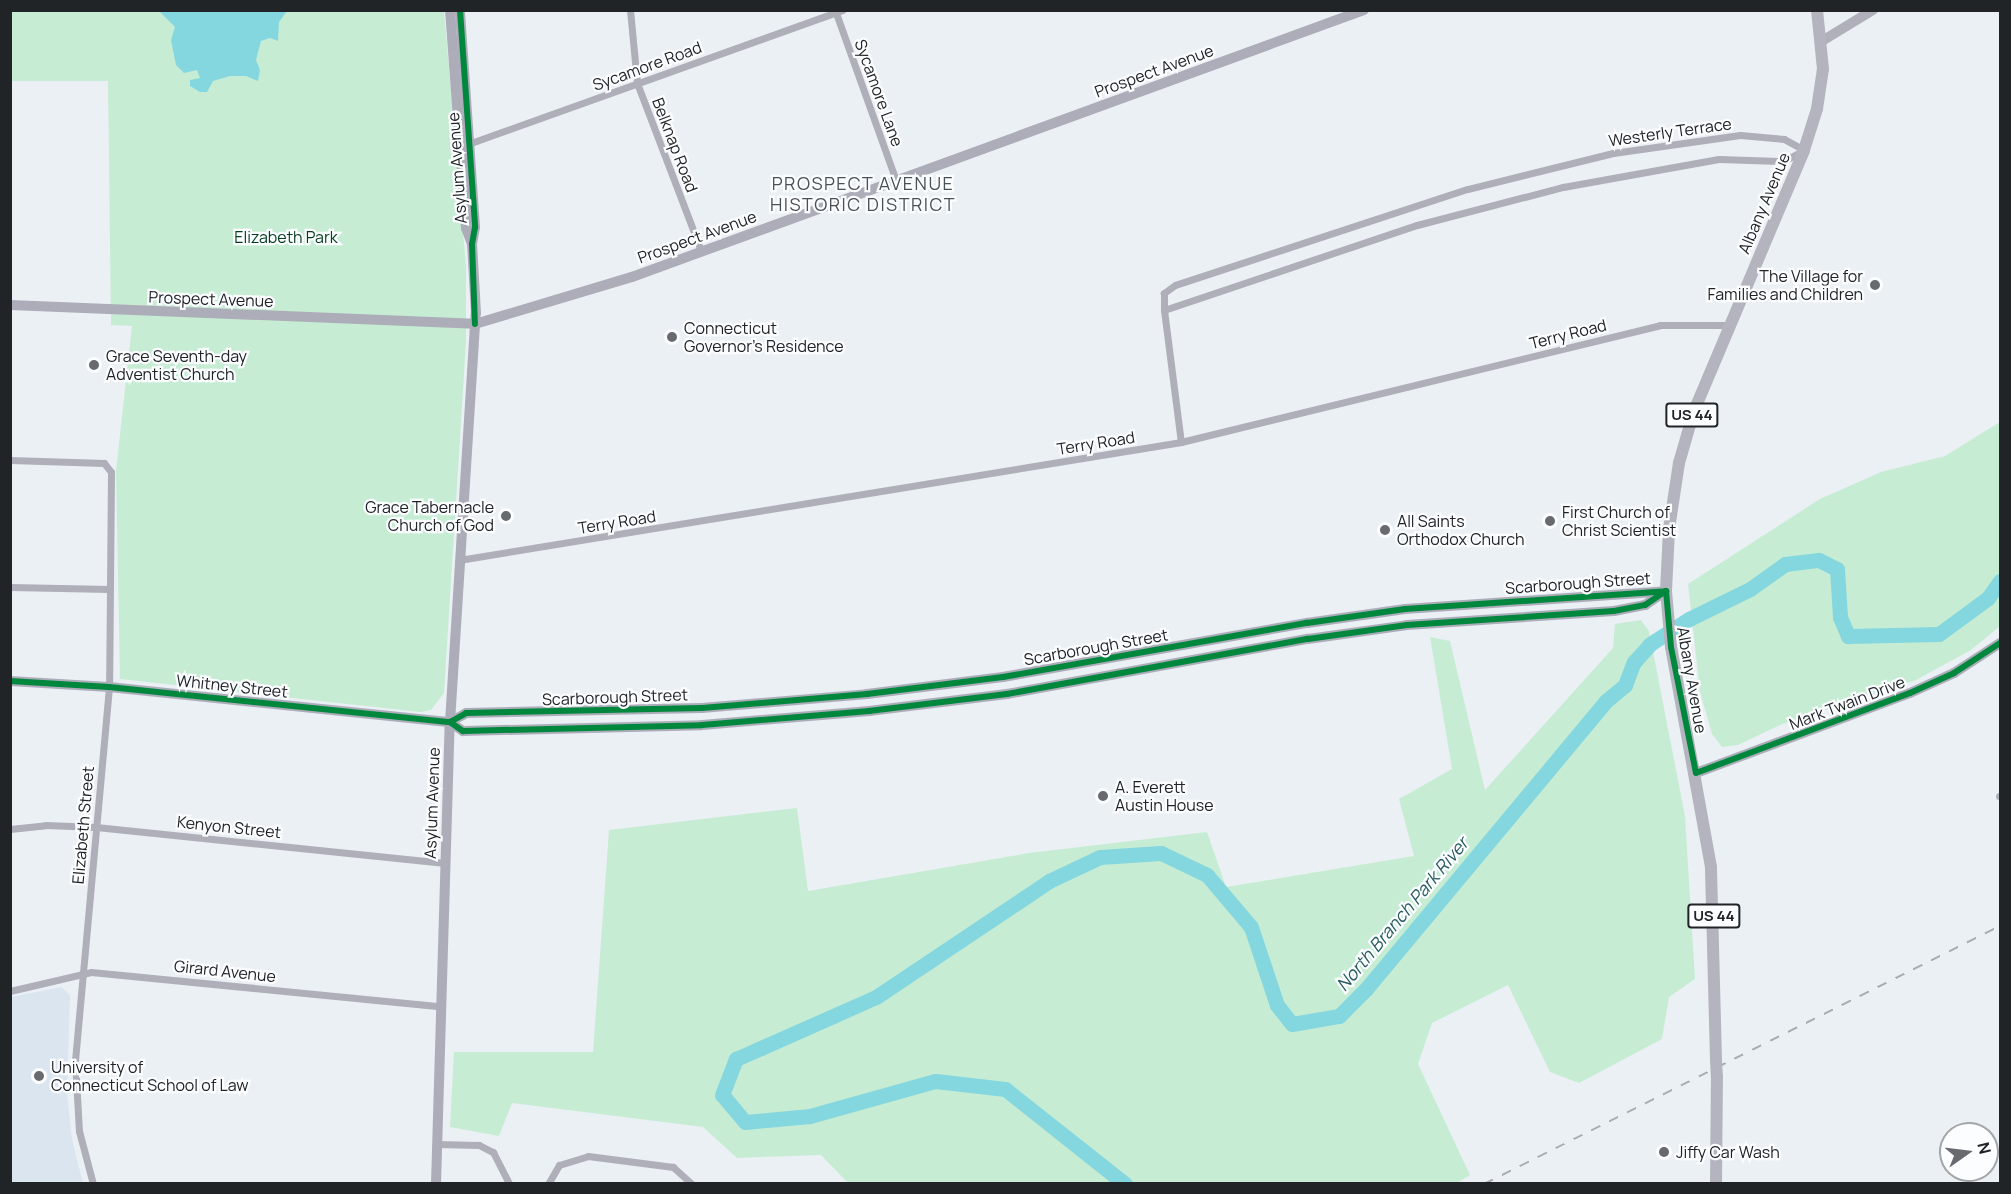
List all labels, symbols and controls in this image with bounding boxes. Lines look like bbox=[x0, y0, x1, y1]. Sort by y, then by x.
street label: Sycamore Road bbox=[590, 37, 704, 95]
street label: Sycamore Lane bbox=[851, 37, 907, 149]
street label: Prospect Avenue bbox=[1092, 41, 1216, 101]
street label: Belknap Road bbox=[648, 95, 702, 195]
street label: Asylum Avenue bbox=[444, 112, 470, 224]
street label: Westerly Terrace bbox=[1607, 114, 1733, 150]
street label: Albany Avenue bbox=[1734, 150, 1794, 256]
district label: PROSPECT AVENUE HISTORIC DISTRICT bbox=[770, 173, 956, 216]
street label: Prospect Avenue bbox=[635, 207, 759, 267]
park label: Elizabeth Park bbox=[234, 227, 338, 247]
place label: The Village for Families and Children bbox=[1708, 266, 1863, 304]
marker: The Village for Families and Children bbox=[1868, 278, 1882, 292]
street label: Prospect Avenue bbox=[148, 287, 274, 311]
street label: Terry Road bbox=[1528, 315, 1608, 353]
place label: Connecticut Governor's Residence bbox=[684, 318, 843, 356]
marker: Connecticut Governor's Residence bbox=[665, 330, 679, 344]
place label: Grace Seventh-day Adventist Church bbox=[106, 346, 247, 384]
marker: Grace Seventh-day Adventist Church bbox=[87, 358, 101, 372]
road number: US 44 bbox=[1665, 403, 1719, 427]
street label: Terry Road bbox=[1056, 427, 1136, 459]
place label: Grace Tabernacle Church of God bbox=[365, 497, 494, 535]
place label: First Church of Christ Scientist bbox=[1562, 502, 1676, 540]
street label: Terry Road bbox=[577, 506, 657, 538]
marker: Grace Tabernacle Church of God bbox=[499, 509, 513, 523]
place label: All Saints Orthodox Church bbox=[1397, 511, 1525, 549]
marker: First Church of Christ Scientist bbox=[1543, 514, 1557, 528]
marker: All Saints Orthodox Church bbox=[1378, 523, 1392, 537]
street label: Scarborough Street bbox=[1505, 568, 1651, 598]
street label: Scarborough Street bbox=[1022, 625, 1170, 669]
street label: Albany Avenue bbox=[1673, 625, 1711, 735]
street label: Whitney Street bbox=[175, 671, 289, 701]
street label: Mark Twain Drive bbox=[1786, 672, 1908, 734]
street label: Scarborough Street bbox=[542, 685, 688, 709]
street label: Asylum Avenue bbox=[420, 747, 444, 859]
street label: Elizabeth Street bbox=[68, 765, 98, 885]
place label: A. Everett Austin House bbox=[1115, 777, 1214, 815]
marker: A. Everett Austin House bbox=[1096, 789, 1110, 803]
street label: Kenyon Street bbox=[176, 812, 282, 842]
water label: North Branch Park River bbox=[1331, 833, 1473, 995]
road number: US 44 bbox=[1687, 904, 1741, 928]
street label: Girard Avenue bbox=[173, 956, 277, 986]
place label: University of Connecticut School of Law bbox=[51, 1057, 249, 1095]
marker: University of Connecticut School of Law bbox=[32, 1069, 46, 1083]
north arrow bbox=[1939, 1122, 1999, 1182]
text: N bbox=[1972, 1140, 1997, 1156]
place label: Jiffy Car Wash bbox=[1676, 1142, 1780, 1162]
marker: Jiffy Car Wash bbox=[1657, 1145, 1671, 1159]

